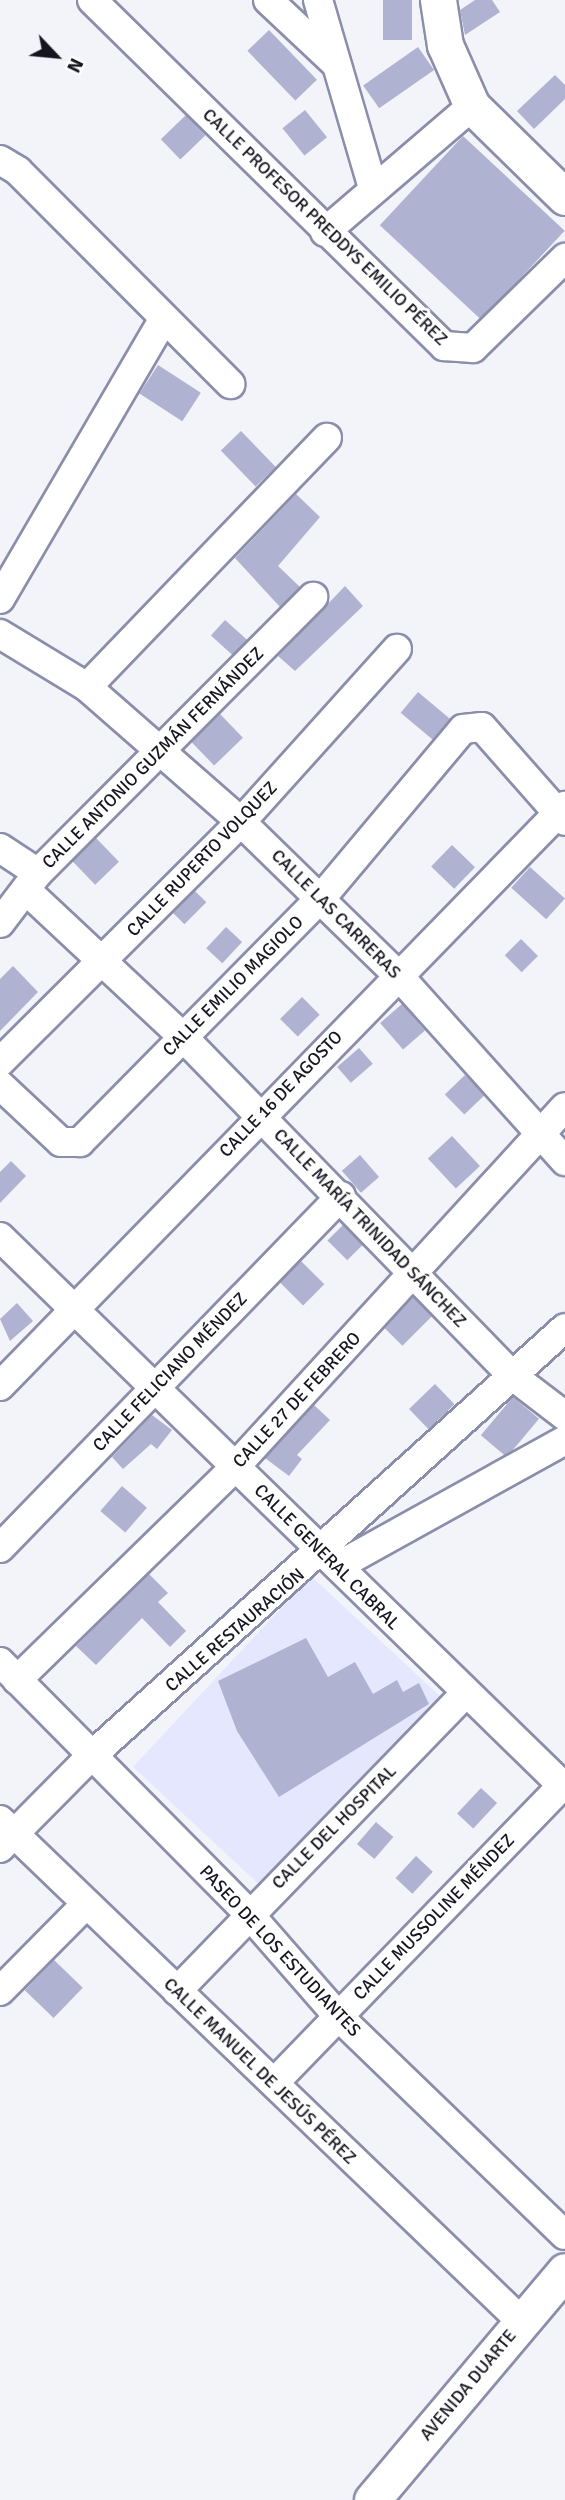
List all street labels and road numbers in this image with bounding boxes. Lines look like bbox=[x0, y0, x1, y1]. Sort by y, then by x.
street label: CALLE PROFESOR PREDDYS EMILIO PÉREZ bbox=[198, 104, 452, 350]
street label: CALLE ANTONIO GUZMÁN FERNÁNDEZ bbox=[38, 643, 268, 873]
street label: CALLE RUPERTO VOLQUEZ bbox=[122, 777, 282, 941]
street label: CALLE LAS CARRERAS bbox=[267, 845, 405, 983]
street label: CALLE EMILIO MAGIOLO bbox=[158, 911, 308, 1061]
street label: CALLE 16 DE AGOSTO bbox=[215, 1026, 347, 1162]
street label: CALLE MARÍA TRINIDAD SÁNCHEZ bbox=[269, 1124, 471, 1332]
street label: CALLE FELICIANO MÉNDEZ bbox=[88, 1288, 252, 1456]
street label: CALLE 27 DE FEBRERO bbox=[229, 1328, 365, 1472]
street label: CALLE GENERAL CABRAL bbox=[250, 1480, 404, 1634]
street label: CALLE RESTAURACIÓN bbox=[161, 1564, 309, 1696]
street label: CALLE DEL HOSPITAL bbox=[267, 1760, 401, 1894]
street label: CALLE MUSSOLINE MÉNDEZ bbox=[349, 1829, 519, 2005]
street label: PASEO DE LOS ESTUDIANTES bbox=[195, 1861, 365, 2041]
street label: CALLE MANUEL DE JESÚS PÉREZ bbox=[159, 1973, 361, 2169]
street label: AVENIDA DUARTE bbox=[415, 2325, 521, 2445]

